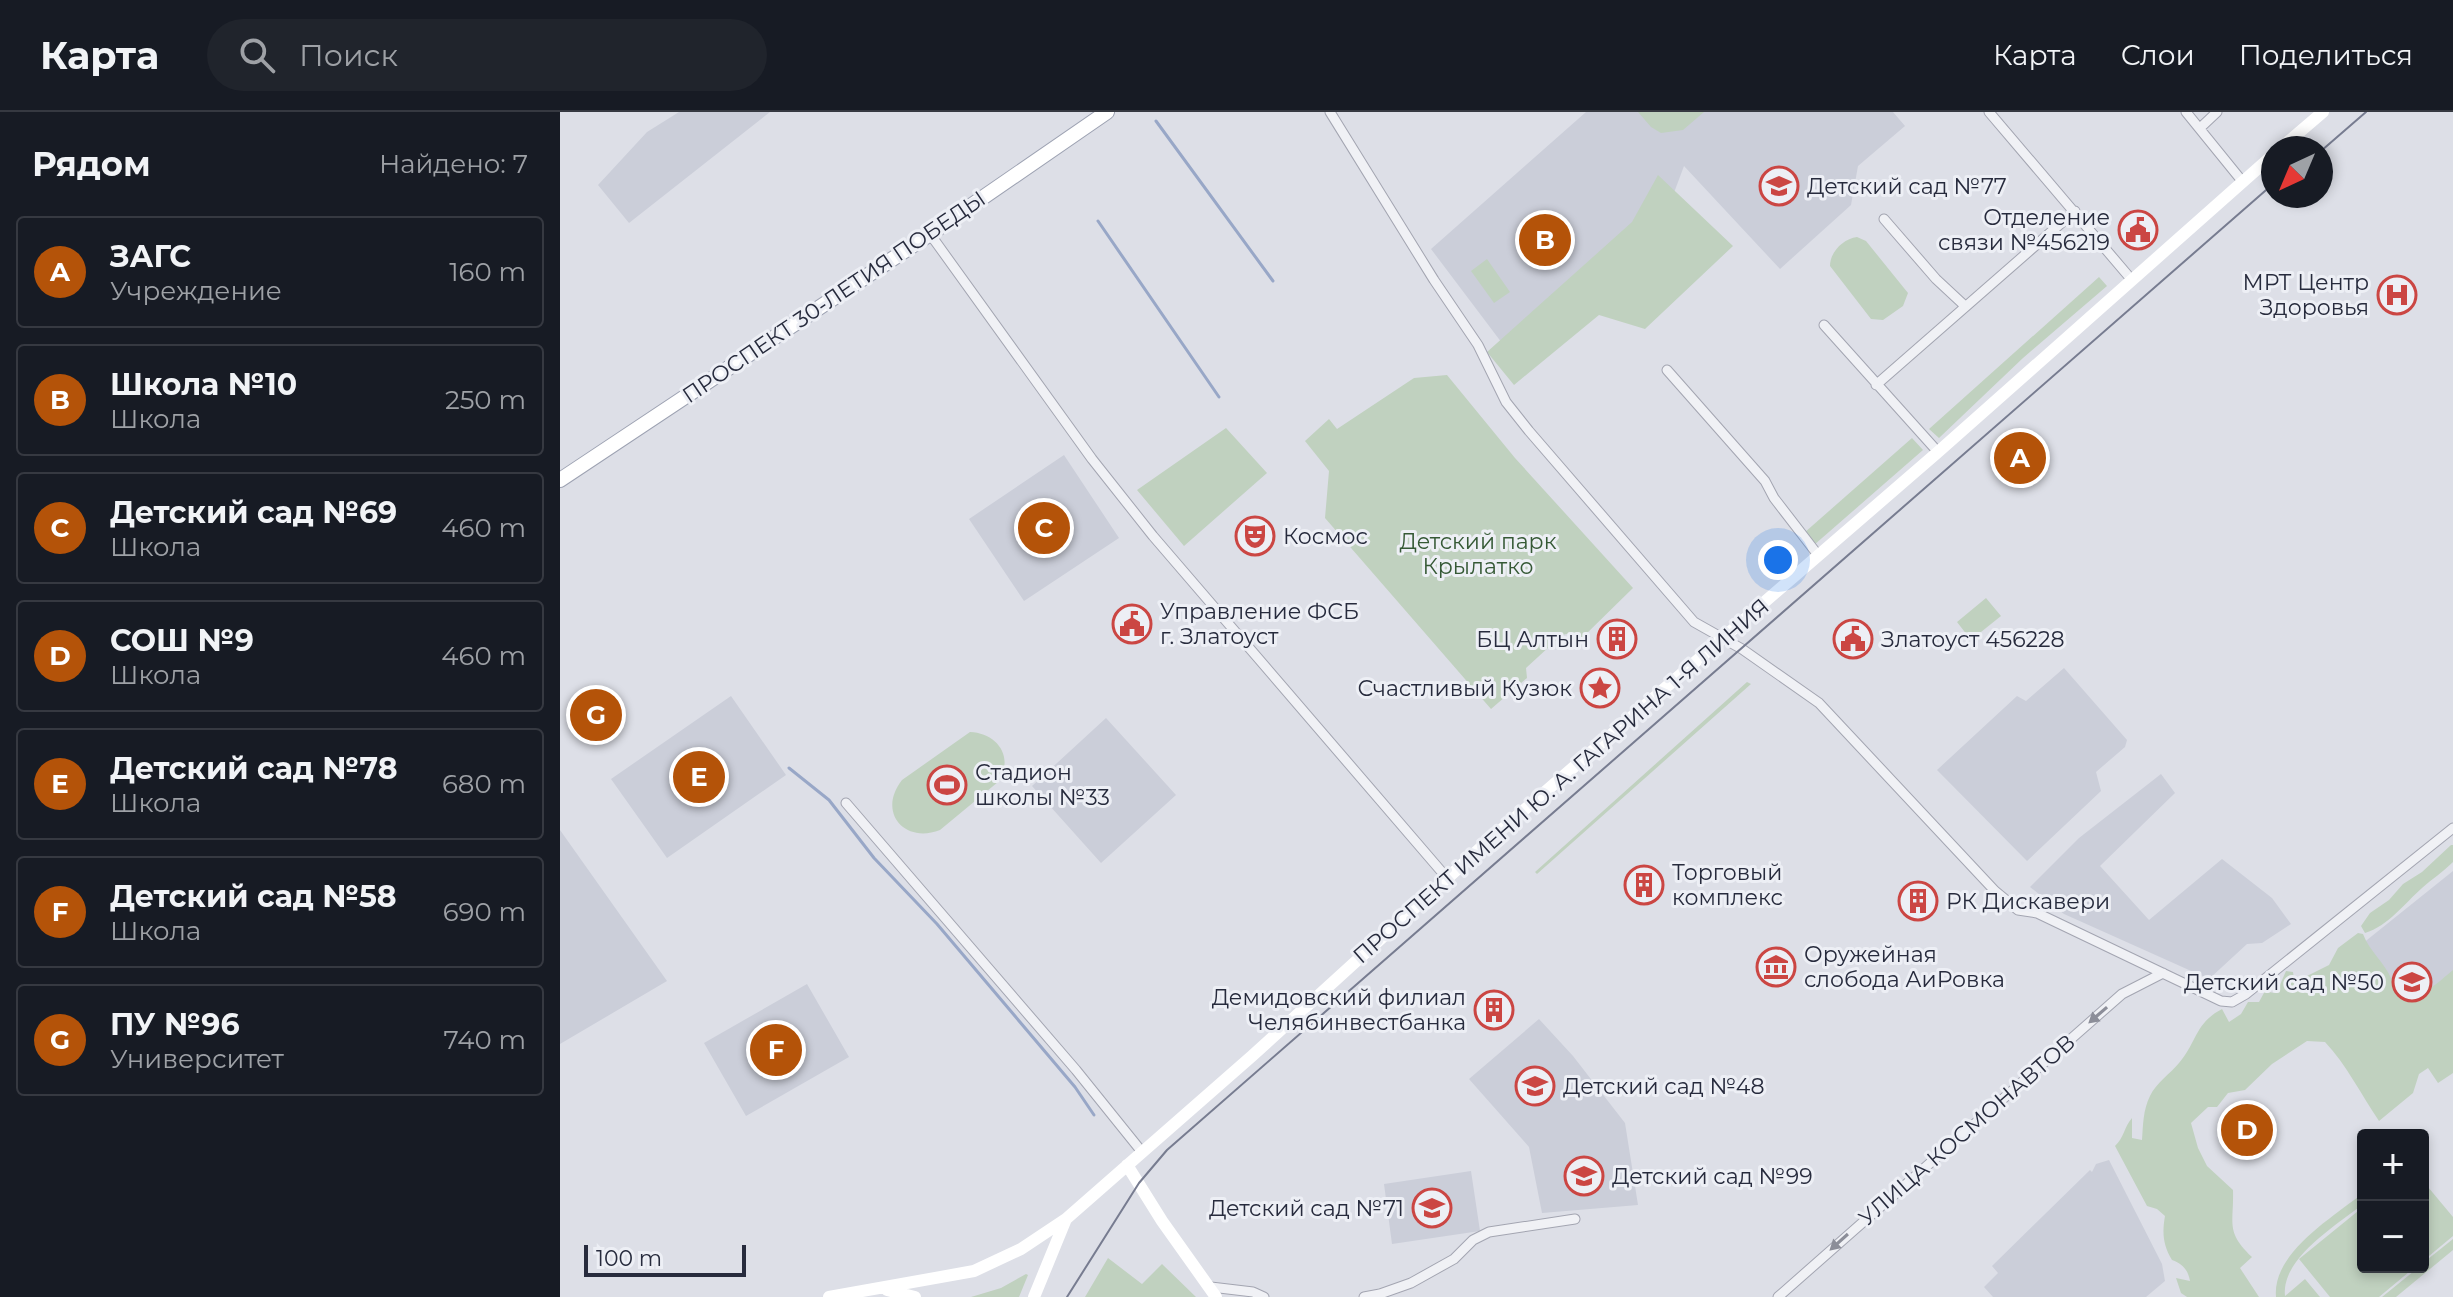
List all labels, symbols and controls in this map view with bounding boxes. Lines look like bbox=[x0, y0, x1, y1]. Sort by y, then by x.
search box bbox=[207, 19, 767, 91]
text: Карта bbox=[40, 32, 159, 79]
icon: search bbox=[235, 33, 279, 77]
text: Поиск bbox=[299, 37, 398, 74]
text: Карта bbox=[1993, 38, 2077, 72]
text: Слои bbox=[2121, 38, 2195, 72]
text: Поделиться bbox=[2239, 38, 2413, 72]
north arrow bbox=[2261, 136, 2333, 208]
text: Рядом bbox=[32, 143, 151, 185]
text: Найдено: 7 bbox=[379, 148, 528, 180]
school or university icon: Детский сад №77 bbox=[1758, 165, 1800, 207]
place label: Детский сад №77 bbox=[1807, 173, 2007, 200]
street label: ПРОСПЕКТ 30-ЛЕТИЯ ПОБЕДЫ bbox=[677, 185, 991, 409]
place label: Отделение связи №456219 bbox=[1938, 204, 2110, 256]
public building icon: Отделение связи №456219 bbox=[2117, 209, 2159, 251]
pin: B bbox=[1519, 210, 1571, 270]
text: ЗАГС bbox=[110, 238, 191, 275]
text: A bbox=[50, 256, 70, 288]
text: 160 m bbox=[449, 256, 526, 288]
place label: МРТ Центр Здоровья bbox=[2243, 269, 2369, 321]
hospital icon: МРТ Центр Здоровья bbox=[2376, 274, 2418, 316]
text: Учреждение bbox=[110, 275, 282, 307]
text: Школа №10 bbox=[110, 366, 297, 403]
text: B bbox=[50, 384, 70, 416]
text: 250 m bbox=[445, 384, 526, 416]
text: Школа bbox=[110, 403, 201, 435]
pin: A bbox=[1994, 428, 2046, 488]
text: Детский сад №69 bbox=[110, 494, 397, 531]
pin: C bbox=[1018, 498, 1070, 558]
text: C bbox=[51, 512, 69, 544]
text: 460 m bbox=[441, 512, 526, 544]
theatre icon: Космос bbox=[1234, 515, 1276, 557]
place label: Космос bbox=[1283, 523, 1368, 550]
park label: Детский парк Крылатко bbox=[1400, 528, 1557, 580]
text: Школа bbox=[110, 531, 201, 563]
your location bbox=[1758, 540, 1798, 580]
street label: ПРОСПЕКТ ИМЕНИ Ю. А. ГАГАРИНА 1-Я ЛИНИЯ bbox=[1347, 593, 1775, 969]
place label: Управление ФСБ г. Златоуст bbox=[1160, 598, 1359, 650]
public building icon: Управление ФСБ г. Златоуст bbox=[1111, 603, 1153, 645]
building icon: БЦ Алтын bbox=[1596, 618, 1638, 660]
public building icon: Златоуст 456228 bbox=[1832, 618, 1874, 660]
text: СОШ №9 bbox=[110, 622, 254, 659]
place label: БЦ Алтын bbox=[1476, 626, 1589, 653]
place label: Златоуст 456228 bbox=[1881, 626, 2065, 653]
text: D bbox=[49, 640, 71, 672]
text: 460 m bbox=[441, 640, 526, 672]
text: Школа bbox=[110, 659, 201, 691]
place icon: Счастливый Кузюк bbox=[1579, 667, 1621, 709]
place label: Счастливый Кузюк bbox=[1357, 675, 1572, 702]
pin: G bbox=[570, 685, 622, 745]
pin: E bbox=[673, 747, 725, 807]
text: Детский сад №78 bbox=[110, 750, 398, 787]
place label: Стадион школы №33 bbox=[975, 759, 1110, 811]
sports icon: Стадион школы №33 bbox=[926, 764, 968, 806]
text: E bbox=[51, 768, 69, 800]
text: 680 m bbox=[442, 768, 526, 800]
text: Школа bbox=[110, 787, 201, 819]
place label: Торговый комплекс bbox=[1672, 859, 1783, 911]
building icon: Торговый комплекс bbox=[1623, 864, 1665, 906]
text: Детский сад №58 bbox=[110, 878, 397, 915]
building icon: РК Дискавери bbox=[1897, 880, 1939, 922]
place label: РК Дискавери bbox=[1946, 888, 2110, 915]
text: F bbox=[52, 896, 68, 928]
text: 690 m bbox=[443, 896, 526, 928]
text: Школа bbox=[110, 915, 201, 947]
place label: Оружейная слобода АиРовка bbox=[1804, 941, 2005, 993]
museum icon: Оружейная слобода АиРовка bbox=[1755, 946, 1797, 988]
school or university icon: Детский сад №50 bbox=[2391, 961, 2433, 1003]
place label: Детский сад №50 bbox=[2184, 969, 2384, 996]
place label: Демидовский филиал Челябинвестбанка bbox=[1212, 984, 1466, 1036]
building icon: Демидовский филиал Челябинвестбанка bbox=[1473, 989, 1515, 1031]
text: ПУ №96 bbox=[110, 1006, 240, 1043]
one-way arrow bbox=[2088, 1006, 2108, 1023]
pin: F bbox=[750, 1020, 802, 1080]
text: G bbox=[50, 1024, 70, 1056]
text: 740 m bbox=[444, 1024, 526, 1056]
street label: УЛИЦА КОСМОНАВТОВ bbox=[1853, 1029, 2081, 1231]
text: Университет bbox=[110, 1043, 284, 1075]
school or university icon: Детский сад №48 bbox=[1514, 1065, 1556, 1107]
place label: Детский сад №48 bbox=[1563, 1073, 1765, 1100]
pin: D bbox=[2221, 1100, 2273, 1160]
map controls bbox=[2357, 1129, 2429, 1273]
button: + bbox=[2357, 1129, 2429, 1201]
school or university icon: Детский сад №99 bbox=[1563, 1155, 1605, 1197]
place label: Детский сад №99 bbox=[1612, 1163, 1813, 1190]
school or university icon: Детский сад №71 bbox=[1411, 1187, 1453, 1229]
place label: Детский сад №71 bbox=[1209, 1195, 1404, 1222]
button: − bbox=[2357, 1201, 2429, 1273]
one-way arrow bbox=[1830, 1233, 1850, 1250]
scale bar bbox=[584, 1241, 746, 1277]
text: 100 m bbox=[596, 1245, 662, 1272]

